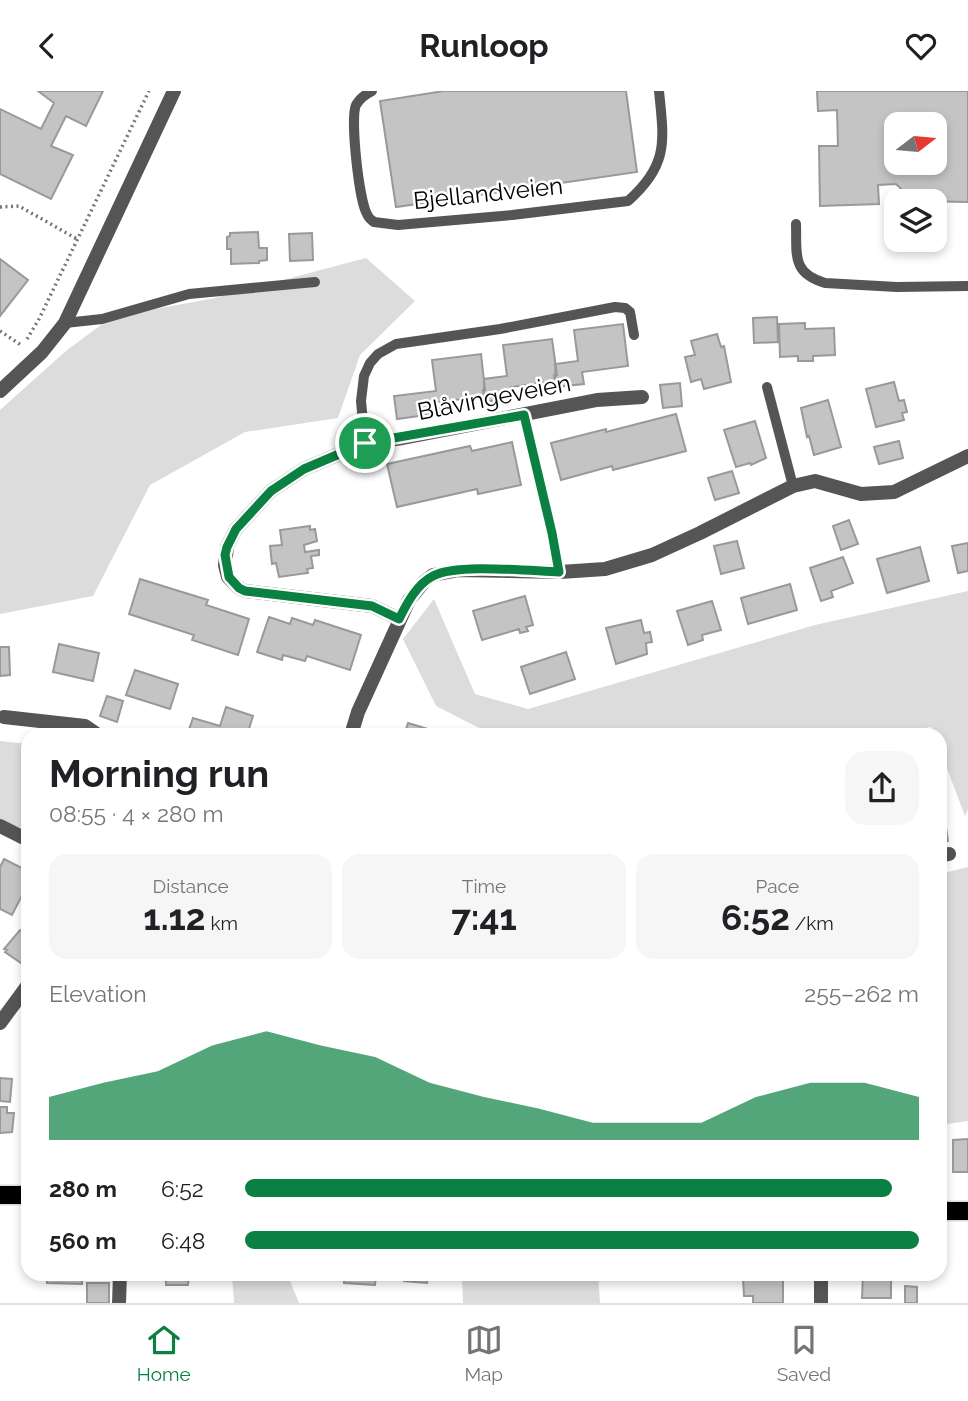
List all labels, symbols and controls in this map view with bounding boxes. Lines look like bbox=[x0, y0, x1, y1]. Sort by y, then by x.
icon: back bbox=[28, 27, 66, 65]
text: Runloop bbox=[419, 27, 549, 64]
icon: heart bbox=[902, 27, 940, 65]
north arrow bbox=[884, 112, 947, 175]
map controls bbox=[884, 112, 947, 252]
street label: Bjellandveien bbox=[412, 171, 564, 215]
button: layers bbox=[884, 189, 947, 252]
street label: Blåvingeveien bbox=[415, 368, 573, 426]
pin bbox=[335, 413, 395, 473]
icon: arrive bbox=[346, 424, 384, 462]
text: Morning run bbox=[49, 751, 269, 796]
button: share bbox=[845, 751, 919, 825]
text: 08:55 · 4 × 280 m bbox=[49, 800, 224, 827]
text: Distance bbox=[153, 875, 229, 897]
text: Time bbox=[462, 875, 506, 897]
text: Pace bbox=[756, 875, 799, 897]
text: 1.12 bbox=[143, 897, 206, 938]
text: 7:41 bbox=[451, 897, 517, 938]
text: 6:52 bbox=[721, 897, 790, 938]
text: km bbox=[206, 912, 238, 934]
text: /km bbox=[790, 912, 834, 934]
text: Elevation bbox=[49, 980, 147, 1007]
text: 255–262 m bbox=[804, 980, 919, 1007]
text: 280 m bbox=[49, 1175, 117, 1202]
text: 6:52 bbox=[161, 1175, 204, 1202]
text: 560 m bbox=[49, 1227, 117, 1254]
text: 6:48 bbox=[161, 1227, 205, 1254]
tab: Home bbox=[137, 1321, 191, 1385]
tab: Map bbox=[464, 1321, 503, 1385]
tab: Saved bbox=[777, 1321, 831, 1385]

